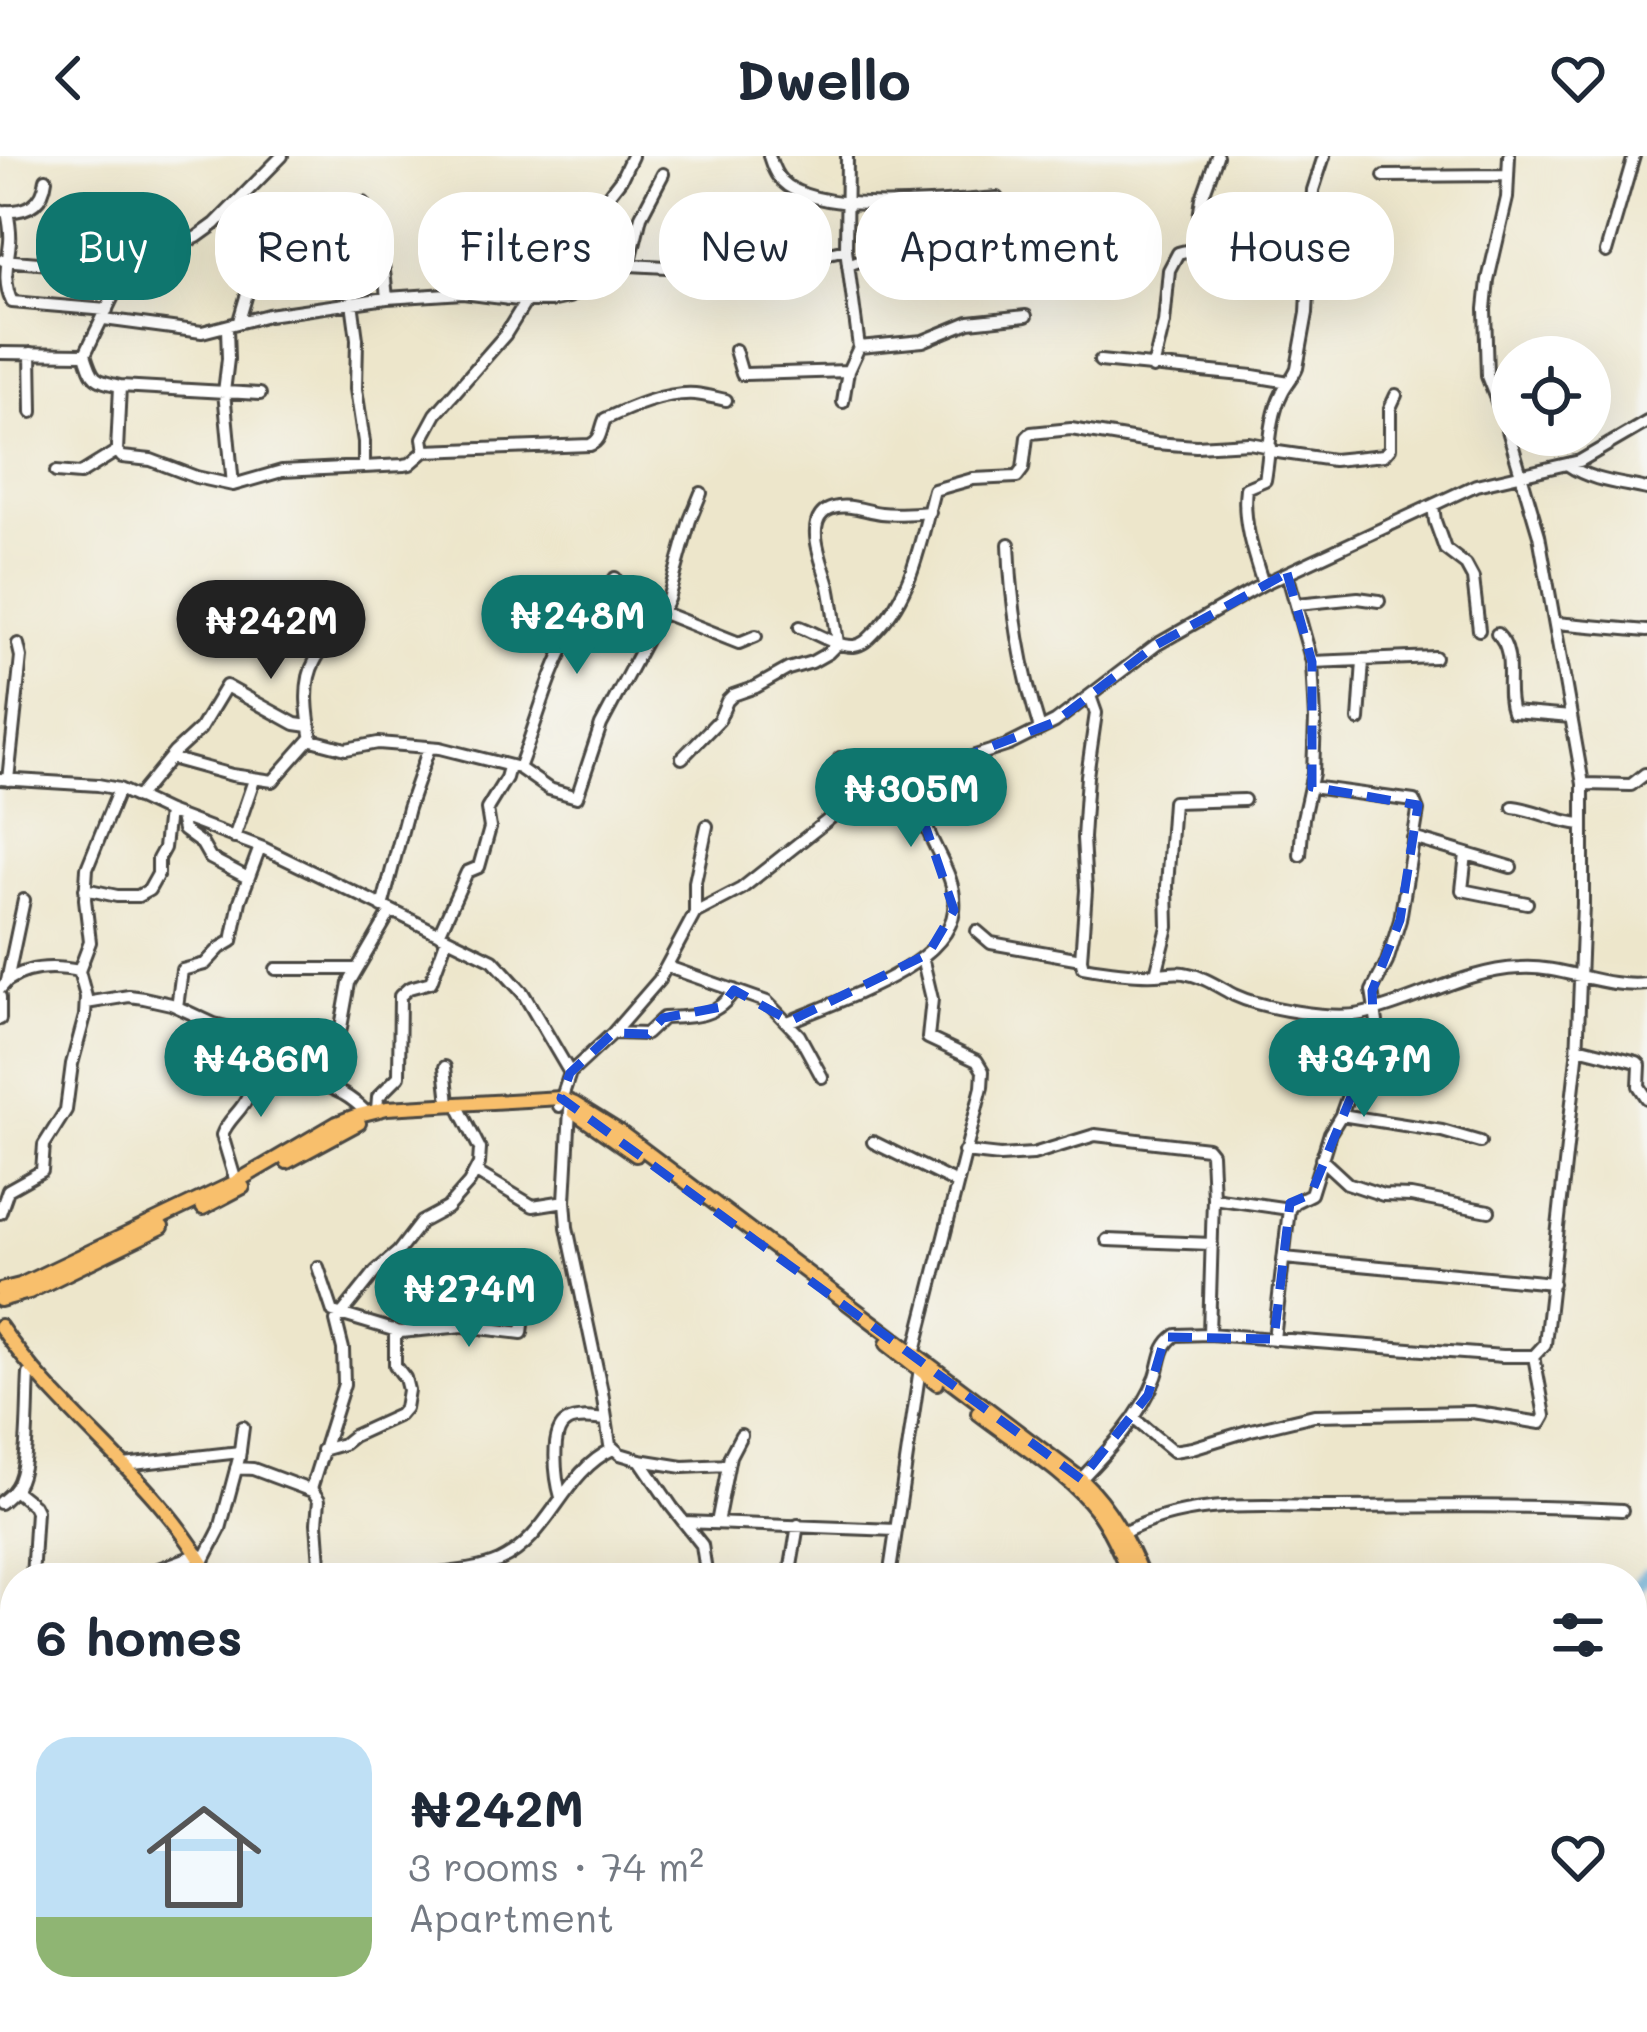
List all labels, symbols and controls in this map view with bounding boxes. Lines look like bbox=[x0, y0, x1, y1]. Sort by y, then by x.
text: Dwello bbox=[736, 43, 911, 114]
icon: back bbox=[36, 45, 102, 111]
icon: heart bbox=[1545, 45, 1611, 111]
chip: Buy bbox=[36, 192, 191, 300]
chip: Rent bbox=[215, 192, 394, 300]
chip: Filters bbox=[418, 192, 635, 300]
chip: New bbox=[659, 192, 832, 300]
chip: Apartment bbox=[856, 192, 1162, 300]
chip: House bbox=[1186, 192, 1394, 300]
map controls bbox=[1491, 336, 1611, 456]
button: locate bbox=[1491, 336, 1611, 456]
pin: ₦248M bbox=[493, 575, 661, 677]
pin: ₦242M bbox=[187, 580, 355, 682]
text: ₦248M bbox=[508, 588, 646, 639]
text: ₦242M bbox=[204, 593, 338, 644]
pin: ₦305M bbox=[827, 748, 995, 850]
text: ₦305M bbox=[842, 761, 980, 812]
pin: ₦486M bbox=[177, 1018, 345, 1120]
pin: ₦347M bbox=[1280, 1018, 1448, 1120]
text: ₦486M bbox=[191, 1031, 331, 1082]
text: ₦347M bbox=[1296, 1031, 1432, 1082]
pin: ₦274M bbox=[385, 1248, 553, 1350]
text: ₦274M bbox=[402, 1261, 536, 1312]
text: 6 homes bbox=[36, 1602, 242, 1669]
icon: filters bbox=[1545, 1602, 1611, 1668]
text: ₦242M bbox=[408, 1773, 585, 1840]
icon: home bbox=[132, 1785, 276, 1929]
icon: heart bbox=[1545, 1824, 1611, 1890]
text: 3 rooms · 74 m² bbox=[408, 1840, 704, 1891]
text: Apartment bbox=[408, 1891, 614, 1942]

